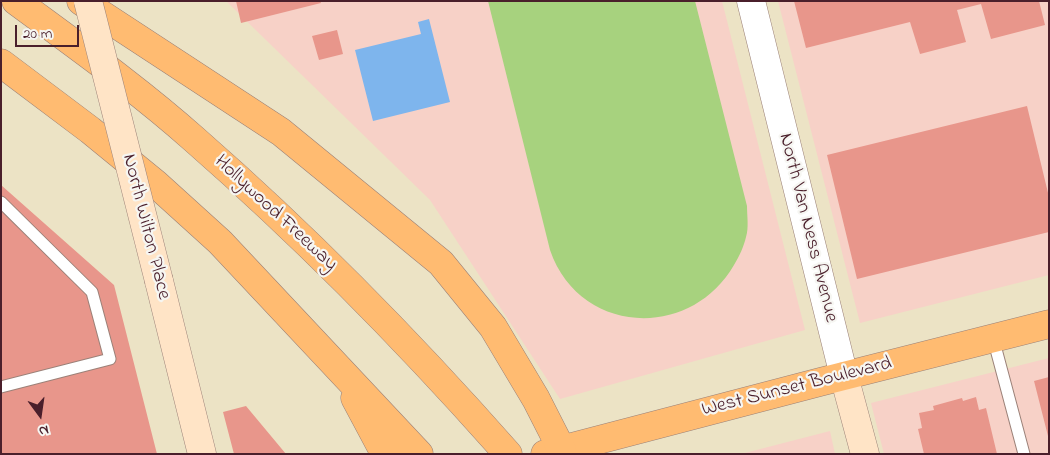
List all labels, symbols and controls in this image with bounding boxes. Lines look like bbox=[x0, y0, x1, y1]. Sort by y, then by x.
scale bar bbox=[18, 15, 81, 47]
text: 20 m bbox=[23, 23, 52, 45]
street label: North Van Ness Avenue bbox=[772, 131, 842, 325]
street label: Hollywood Freeway bbox=[208, 151, 342, 277]
street label: North Wilton Place bbox=[115, 152, 175, 302]
street label: West Sunset Boulevard bbox=[700, 353, 894, 423]
north arrow bbox=[15, 390, 65, 440]
text: N bbox=[37, 419, 51, 441]

